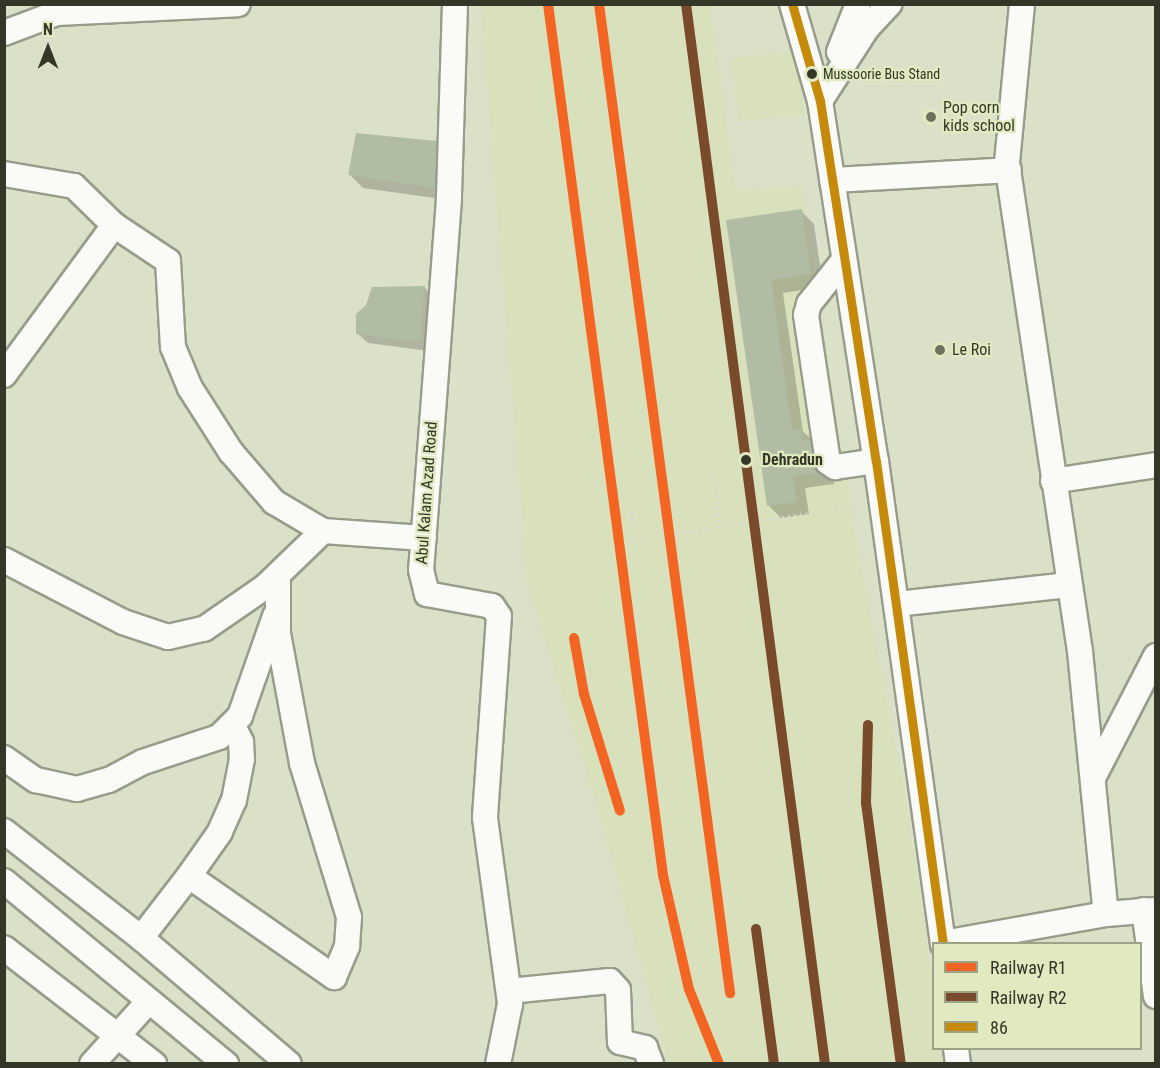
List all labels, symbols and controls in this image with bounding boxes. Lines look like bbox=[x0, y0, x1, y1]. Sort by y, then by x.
north arrow bbox=[18, 18, 78, 78]
text: N bbox=[43, 20, 53, 39]
place label: Mussoorie Bus Stand bbox=[823, 66, 940, 82]
marker: Mussoorie Bus Stand bbox=[806, 68, 818, 80]
place label: Pop corn kids school bbox=[943, 98, 1015, 136]
marker: Pop corn kids school bbox=[924, 110, 938, 124]
place label: Le Roi bbox=[952, 340, 991, 360]
marker: Le Roi bbox=[933, 343, 947, 357]
street label: Abul Kalam Azad Road bbox=[412, 421, 442, 565]
marker: Dehradun bbox=[735, 449, 757, 471]
place label: Dehradun bbox=[762, 450, 823, 470]
legend bbox=[932, 942, 1142, 1050]
text: Railway R1 bbox=[990, 957, 1067, 978]
text: Railway R2 bbox=[990, 987, 1067, 1008]
text: 86 bbox=[990, 1017, 1008, 1038]

